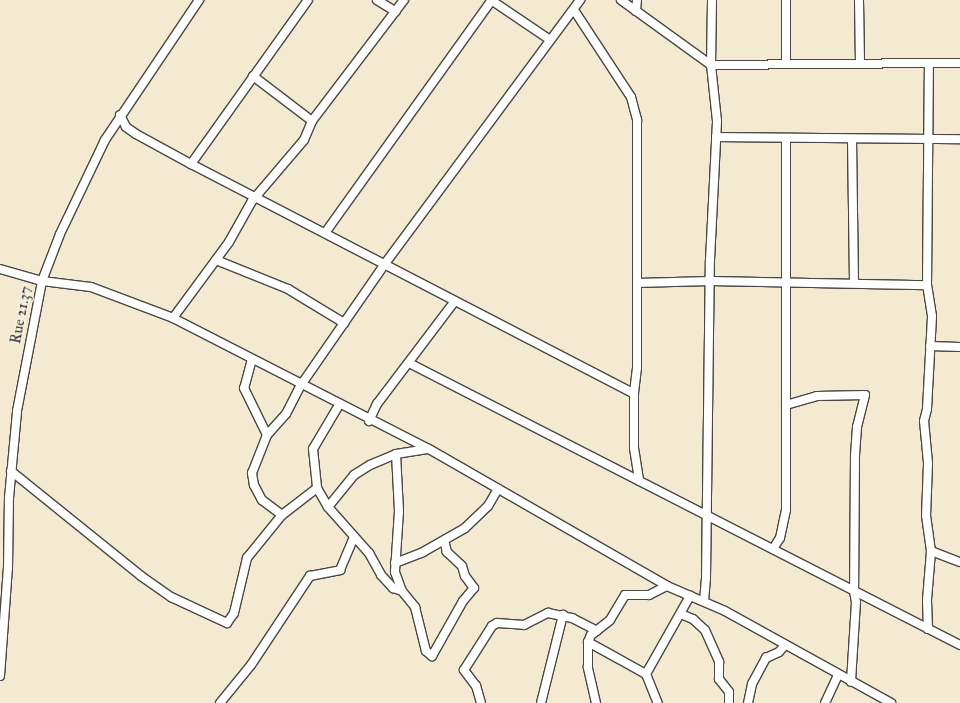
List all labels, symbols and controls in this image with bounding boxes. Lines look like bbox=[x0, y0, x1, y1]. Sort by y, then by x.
street label: Rue 21.37 bbox=[7, 285, 35, 345]

